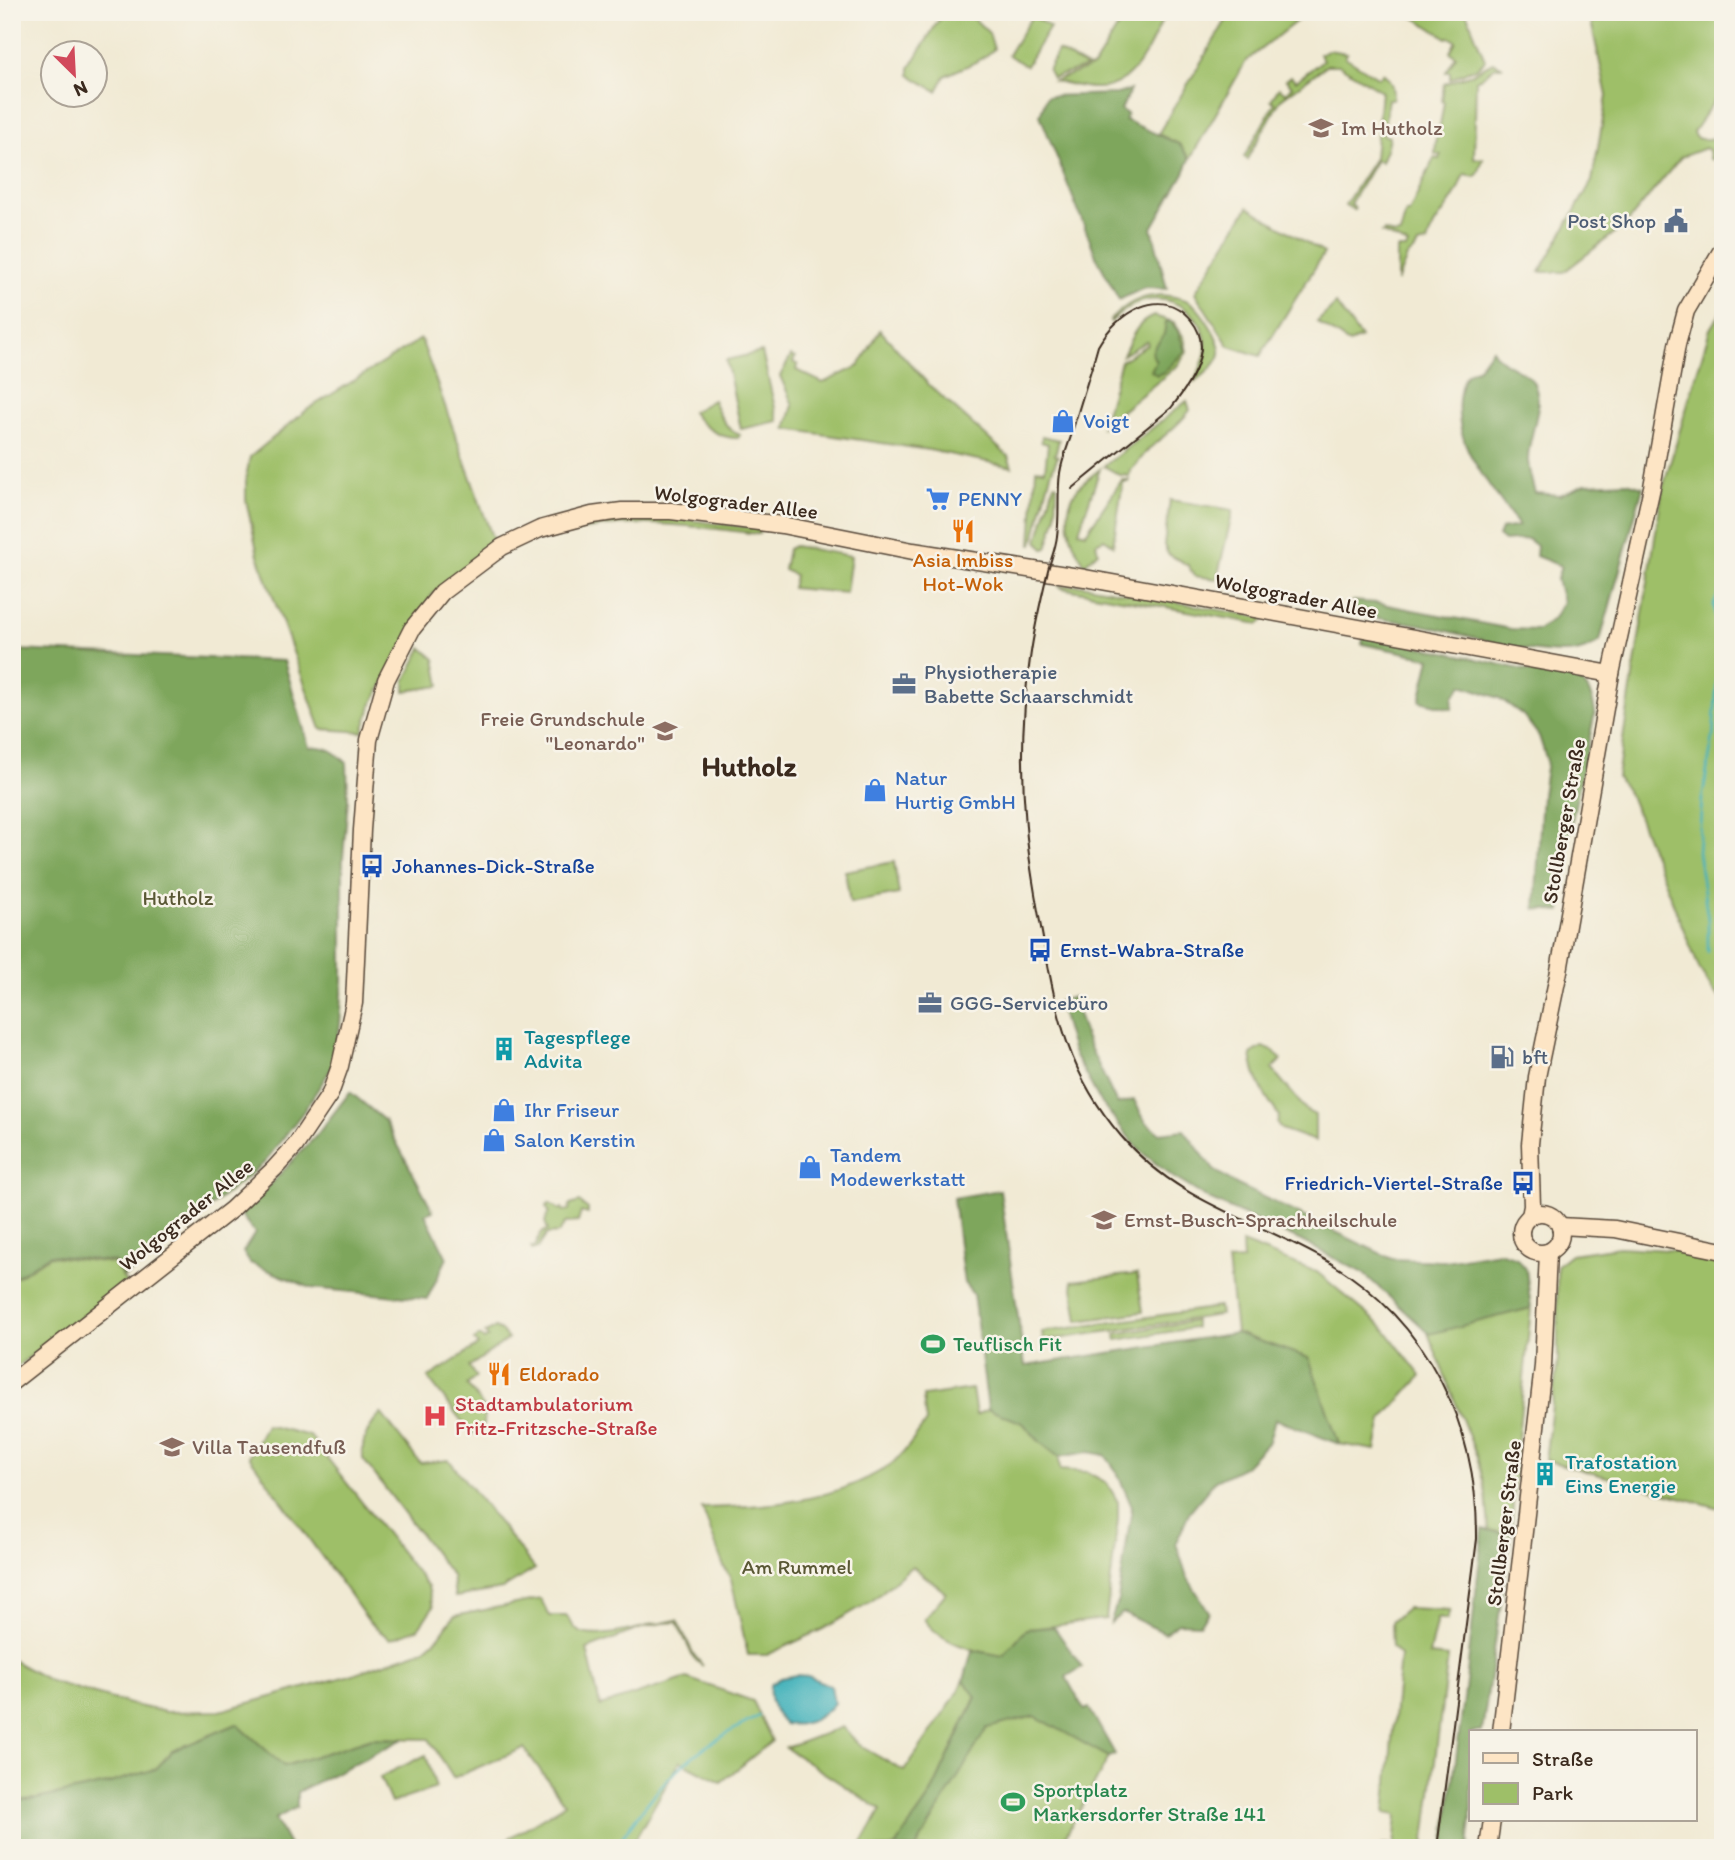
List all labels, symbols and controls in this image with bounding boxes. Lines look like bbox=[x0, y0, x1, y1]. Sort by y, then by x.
north arrow bbox=[38, 38, 108, 108]
text: N bbox=[70, 76, 91, 102]
school or university icon: Im Hutholz bbox=[1307, 114, 1335, 142]
place label: Im Hutholz bbox=[1341, 115, 1443, 140]
public building icon: Post Shop bbox=[1662, 207, 1690, 235]
place label: Post Shop bbox=[1567, 208, 1656, 233]
shop icon: Voigt bbox=[1049, 407, 1077, 435]
place label: Voigt bbox=[1083, 408, 1129, 433]
street label: Wolgograder Allee bbox=[653, 479, 819, 524]
supermarket icon: PENNY bbox=[924, 485, 952, 513]
place label: PENNY bbox=[958, 486, 1022, 511]
restaurant icon: Asia Imbiss Hot-Wok bbox=[949, 517, 977, 545]
place label: Asia Imbiss Hot-Wok bbox=[913, 547, 1013, 596]
street label: Wolgograder Allee bbox=[1213, 567, 1379, 624]
place label: Physiotherapie Babette Schaarschmidt bbox=[924, 659, 1133, 708]
office icon: Physiotherapie Babette Schaarschmidt bbox=[890, 670, 918, 698]
place label: Freie Grundschule "Leonardo" bbox=[480, 706, 645, 755]
school or university icon: Freie Grundschule "Leonardo" bbox=[651, 717, 679, 745]
street label: Stollberger Straße bbox=[1537, 737, 1590, 905]
district label: Hutholz bbox=[702, 749, 797, 783]
place label: Natur Hurtig GmbH bbox=[895, 765, 1016, 814]
shop icon: Natur Hurtig GmbH bbox=[861, 776, 889, 804]
bus stop icon: Johannes-Dick-Straße bbox=[358, 852, 386, 880]
place label: Johannes-Dick-Straße bbox=[392, 853, 595, 878]
park label: Hutholz bbox=[142, 885, 214, 910]
bus stop icon: Ernst-Wabra-Straße bbox=[1026, 936, 1054, 964]
place label: Ernst-Wabra-Straße bbox=[1060, 937, 1244, 962]
office icon: GGG-Servicebüro bbox=[916, 989, 944, 1017]
place label: GGG-Servicebüro bbox=[950, 990, 1108, 1015]
place label: Tagespflege Advita bbox=[524, 1024, 631, 1073]
building icon: Tagespflege Advita bbox=[490, 1035, 518, 1063]
fuel station icon: bft bbox=[1488, 1043, 1516, 1071]
place label: bft bbox=[1522, 1044, 1548, 1069]
shop icon: Ihr Friseur bbox=[490, 1096, 518, 1124]
place label: Ihr Friseur bbox=[524, 1097, 619, 1122]
shop icon: Salon Kerstin bbox=[480, 1126, 508, 1154]
place label: Salon Kerstin bbox=[514, 1127, 635, 1152]
place label: Tandem Modewerkstatt bbox=[830, 1142, 966, 1191]
street label: Wolgograder Allee bbox=[114, 1153, 258, 1276]
shop icon: Tandem Modewerkstatt bbox=[796, 1153, 824, 1181]
bus stop icon: Friedrich-Viertel-Straße bbox=[1509, 1169, 1537, 1197]
place label: Friedrich-Viertel-Straße bbox=[1285, 1170, 1503, 1195]
school or university icon: Ernst-Busch-Sprachheilschule bbox=[1090, 1206, 1118, 1234]
place label: Ernst-Busch-Sprachheilschule bbox=[1124, 1207, 1397, 1232]
sports icon: Teuflisch Fit bbox=[919, 1330, 947, 1358]
place label: Teuflisch Fit bbox=[953, 1331, 1062, 1356]
restaurant icon: Eldorado bbox=[485, 1360, 513, 1388]
place label: Eldorado bbox=[519, 1361, 599, 1386]
place label: Stadtambulatorium Fritz-Fritzsche-Straße bbox=[455, 1391, 658, 1440]
hospital icon: Stadtambulatorium Fritz-Fritzsche-Straße bbox=[421, 1402, 449, 1430]
school or university icon: Villa Tausendfuß bbox=[158, 1433, 186, 1461]
place label: Villa Tausendfuß bbox=[192, 1434, 346, 1459]
street label: Stollberger Straße bbox=[1481, 1439, 1526, 1607]
place label: Trafostation Eins Energie bbox=[1565, 1449, 1677, 1498]
building icon: Trafostation Eins Energie bbox=[1531, 1460, 1559, 1488]
park label: Am Rummel bbox=[742, 1554, 852, 1579]
legend bbox=[1469, 1730, 1696, 1822]
text: Straße bbox=[1532, 1746, 1593, 1771]
place label: Sportplatz Markersdorfer Straße 141 bbox=[1033, 1777, 1266, 1826]
text: Park bbox=[1532, 1780, 1574, 1805]
sports icon: Sportplatz Markersdorfer Straße 141 bbox=[999, 1788, 1027, 1816]

